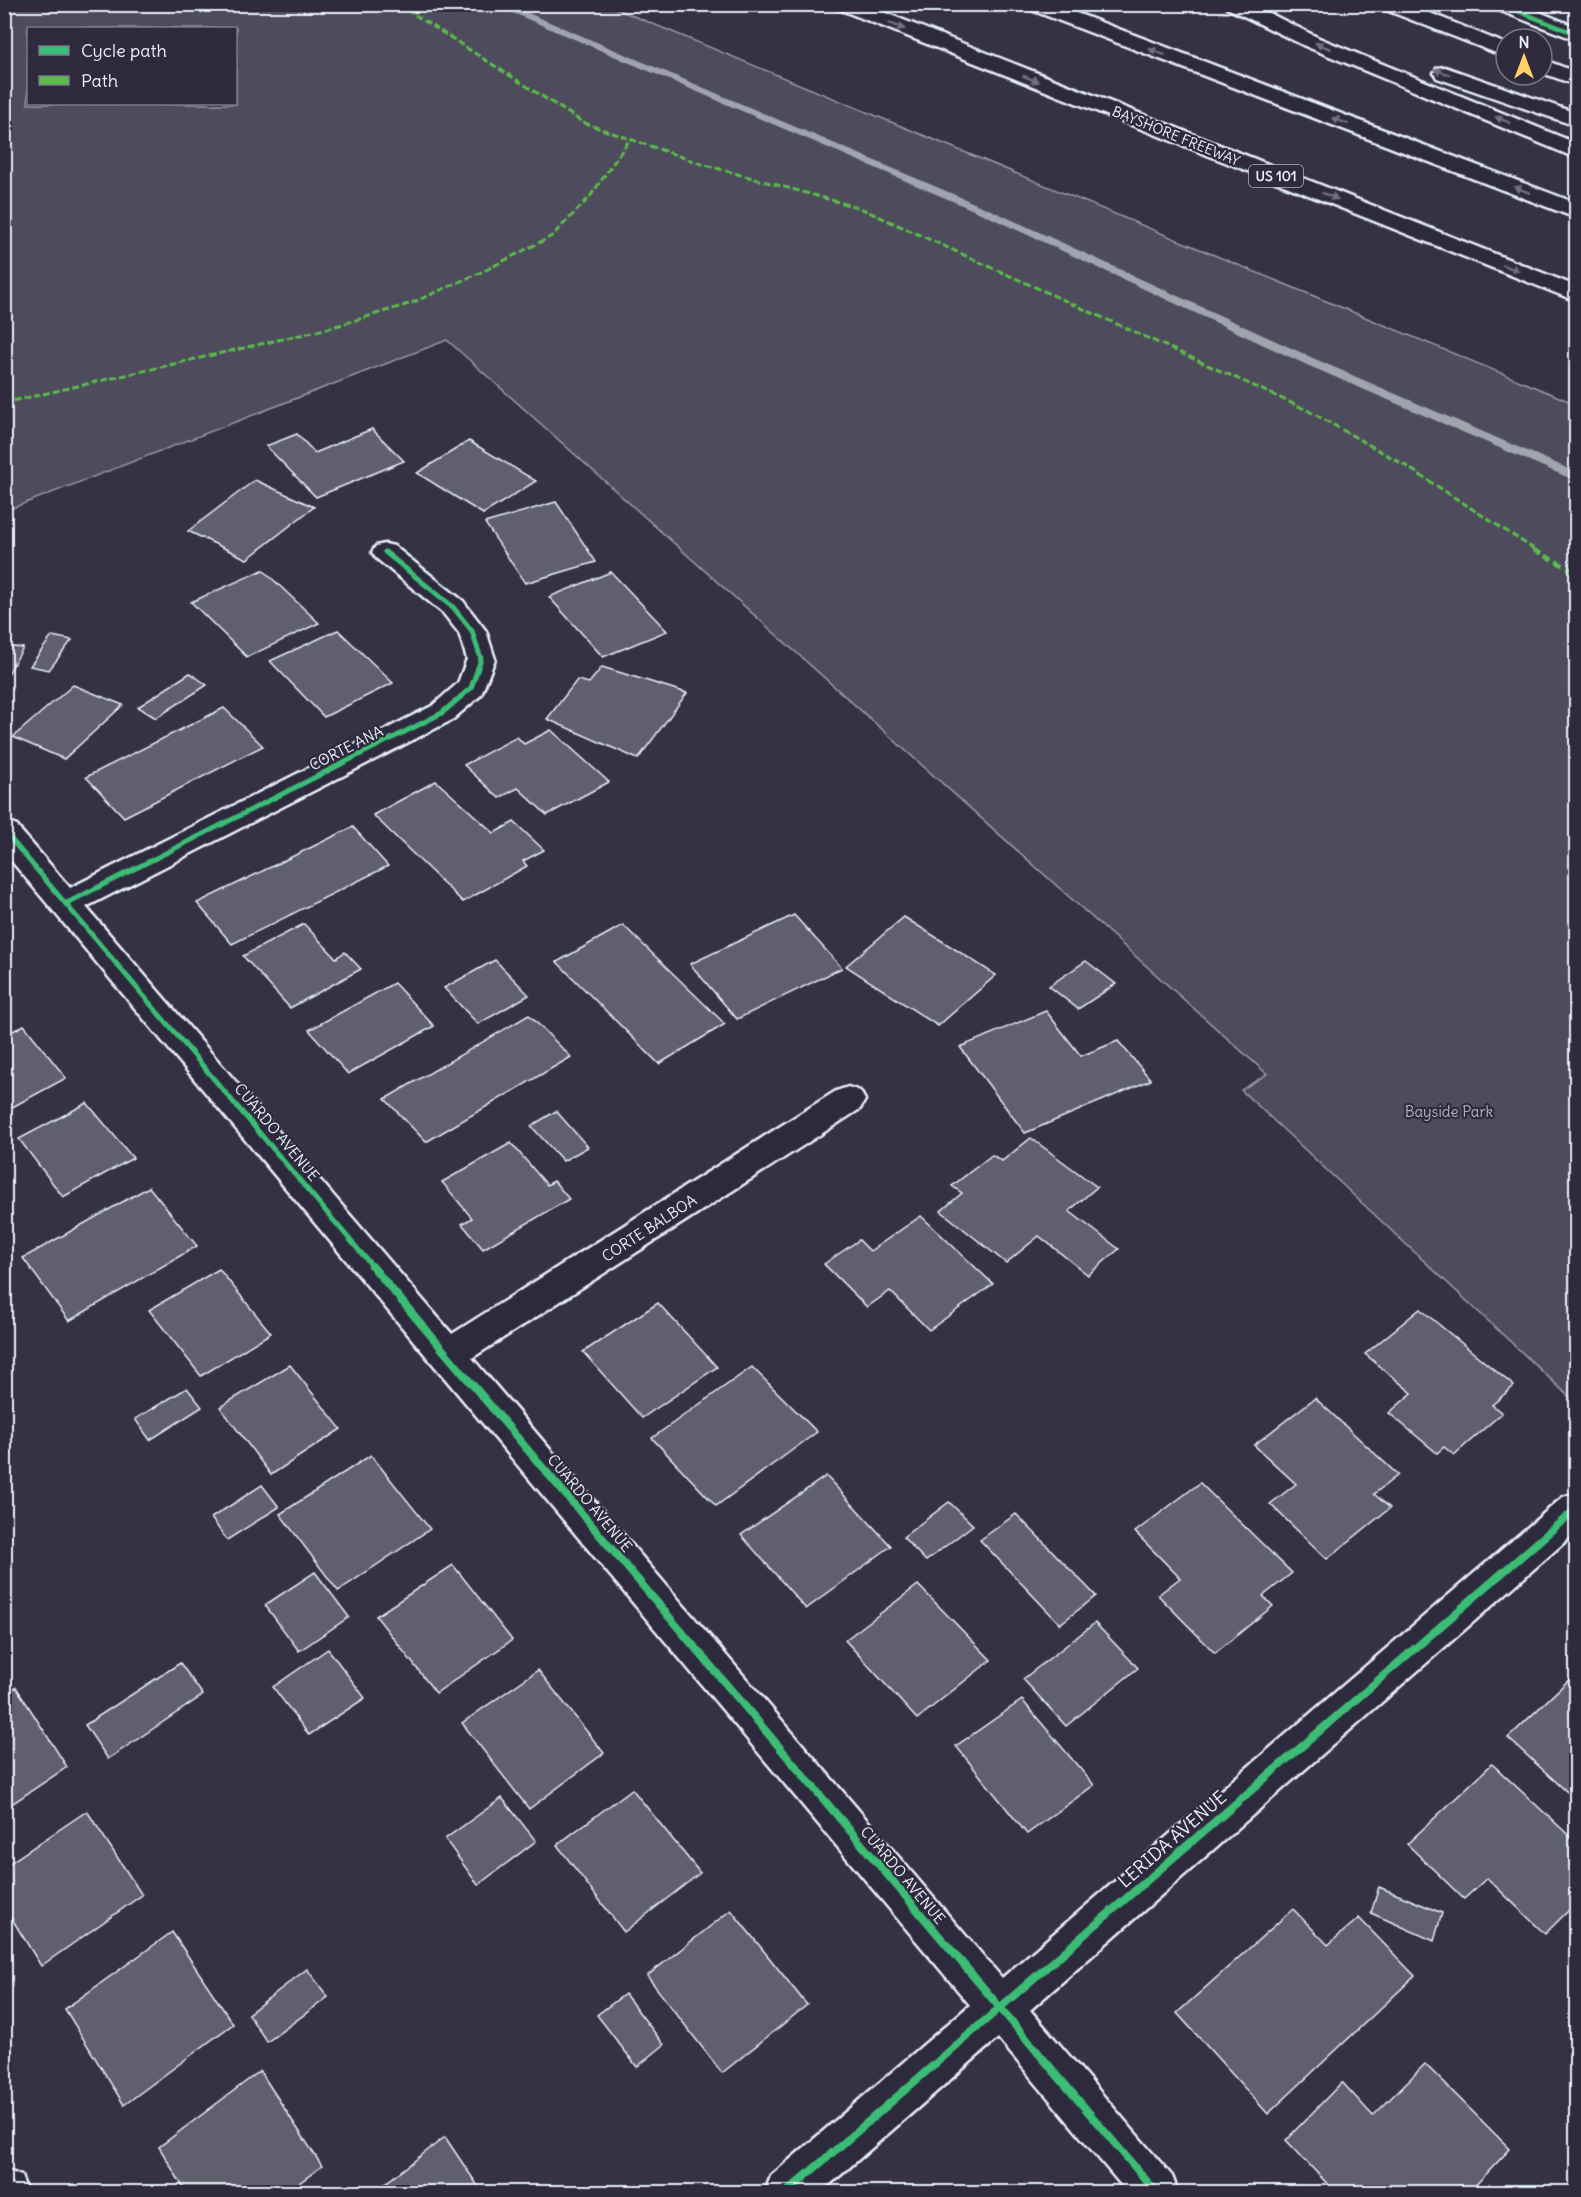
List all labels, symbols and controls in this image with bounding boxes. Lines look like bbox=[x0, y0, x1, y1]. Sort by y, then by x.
one-way arrow bbox=[889, 21, 907, 31]
legend bbox=[27, 27, 237, 105]
north arrow bbox=[1494, 27, 1554, 87]
text: N bbox=[1518, 32, 1530, 52]
text: Cycle path bbox=[81, 39, 167, 62]
one-way arrow bbox=[1314, 41, 1332, 50]
one-way arrow bbox=[1148, 47, 1166, 56]
one-way arrow bbox=[1433, 66, 1451, 76]
text: Path bbox=[81, 69, 118, 92]
one-way arrow bbox=[1022, 75, 1040, 84]
street label: BAYSHORE FREEWAY bbox=[1109, 102, 1243, 170]
one-way arrow bbox=[1494, 115, 1512, 125]
one-way arrow bbox=[1330, 116, 1348, 126]
road number: US 101 bbox=[1249, 165, 1303, 187]
one-way arrow bbox=[1513, 185, 1531, 195]
one-way arrow bbox=[1321, 192, 1339, 202]
one-way arrow bbox=[1502, 264, 1520, 273]
street label: CORTE ANA bbox=[306, 721, 386, 775]
street label: CUARDO AVENUE bbox=[231, 1079, 324, 1185]
park label: Bayside Park bbox=[1405, 1102, 1494, 1121]
street label: CORTE BALBOA bbox=[598, 1190, 700, 1266]
street label: CUARDO AVENUE bbox=[544, 1450, 637, 1556]
street label: LERIDA AVENUE bbox=[1113, 1786, 1231, 1892]
street label: CUARDO AVENUE bbox=[857, 1822, 950, 1928]

